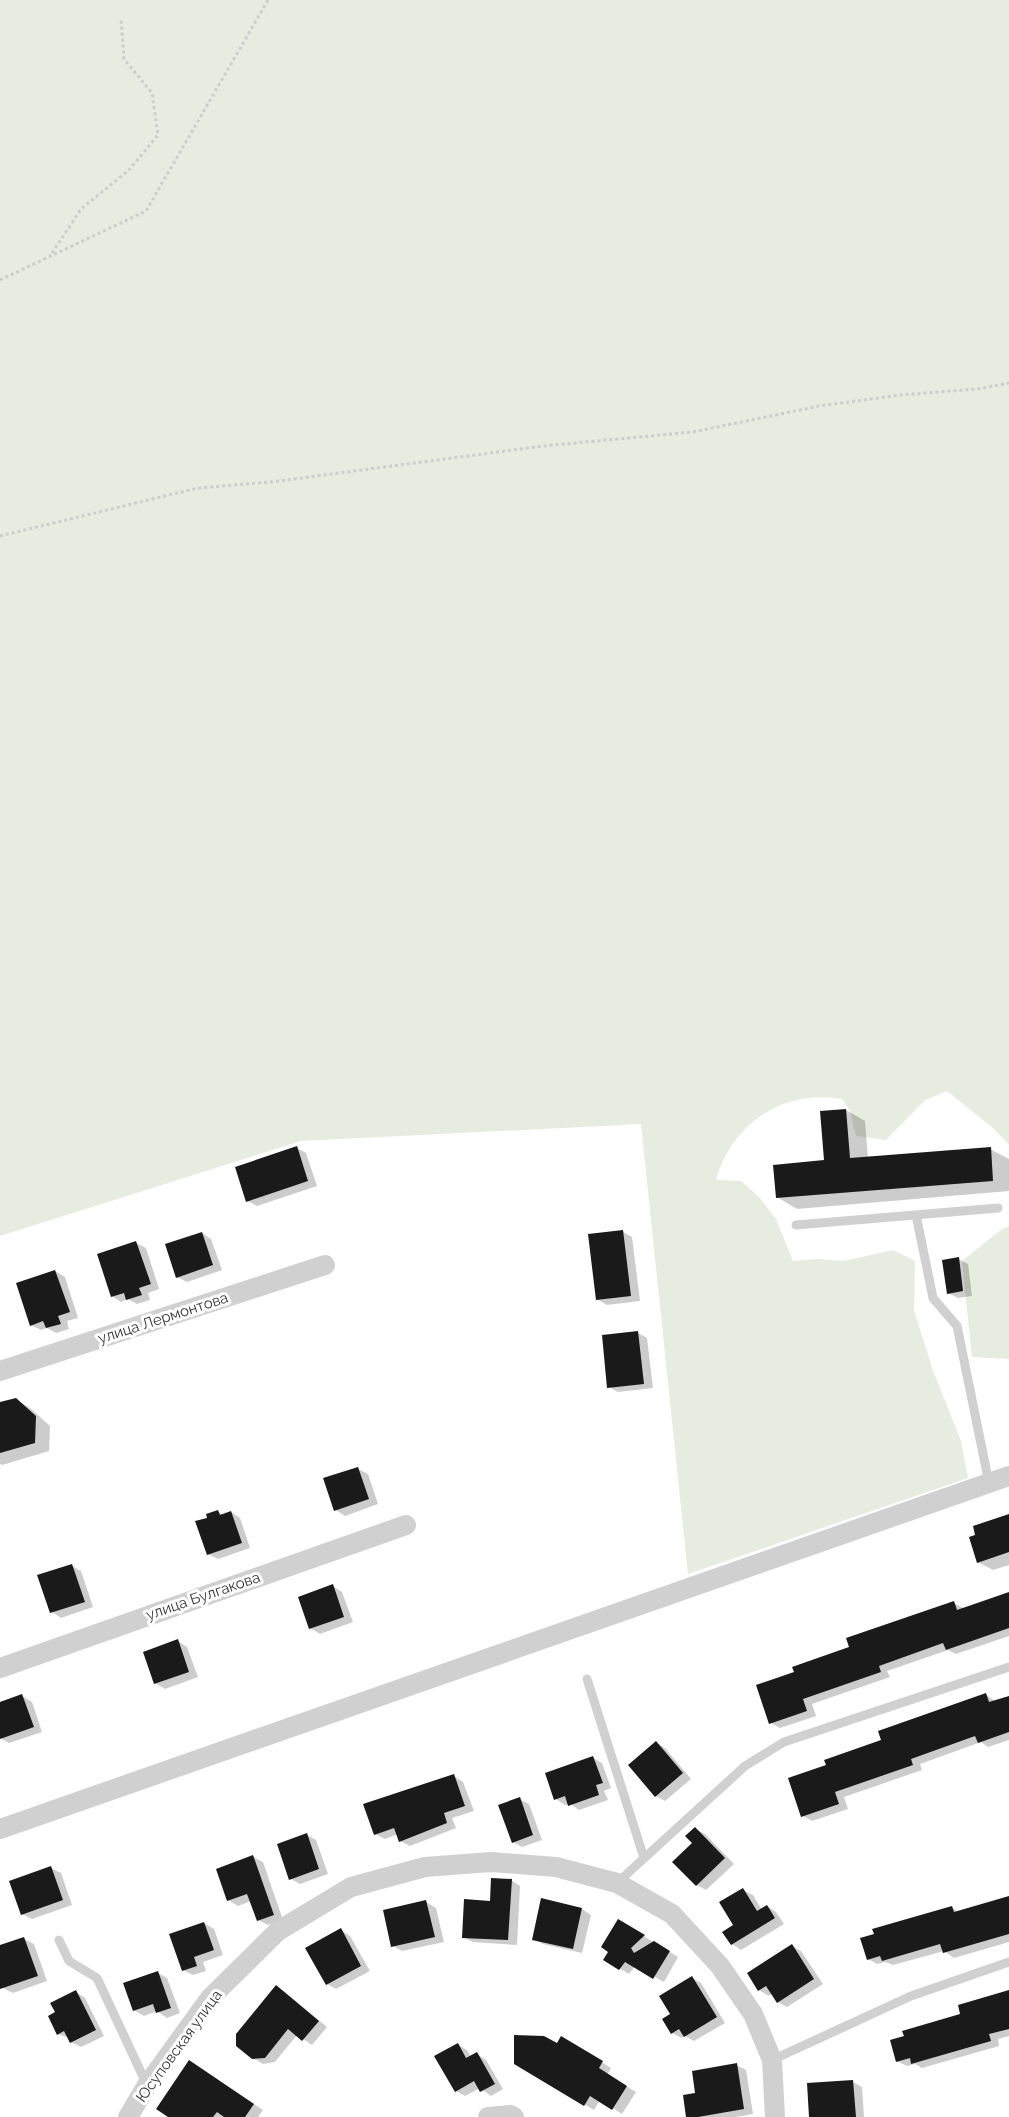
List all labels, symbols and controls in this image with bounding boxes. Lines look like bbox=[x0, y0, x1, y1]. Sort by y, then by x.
street label: улица Лермонтова bbox=[96, 1288, 230, 1348]
street label: улица Булгакова bbox=[144, 1568, 262, 1624]
street label: Юсуповская улица bbox=[132, 1986, 226, 2106]

